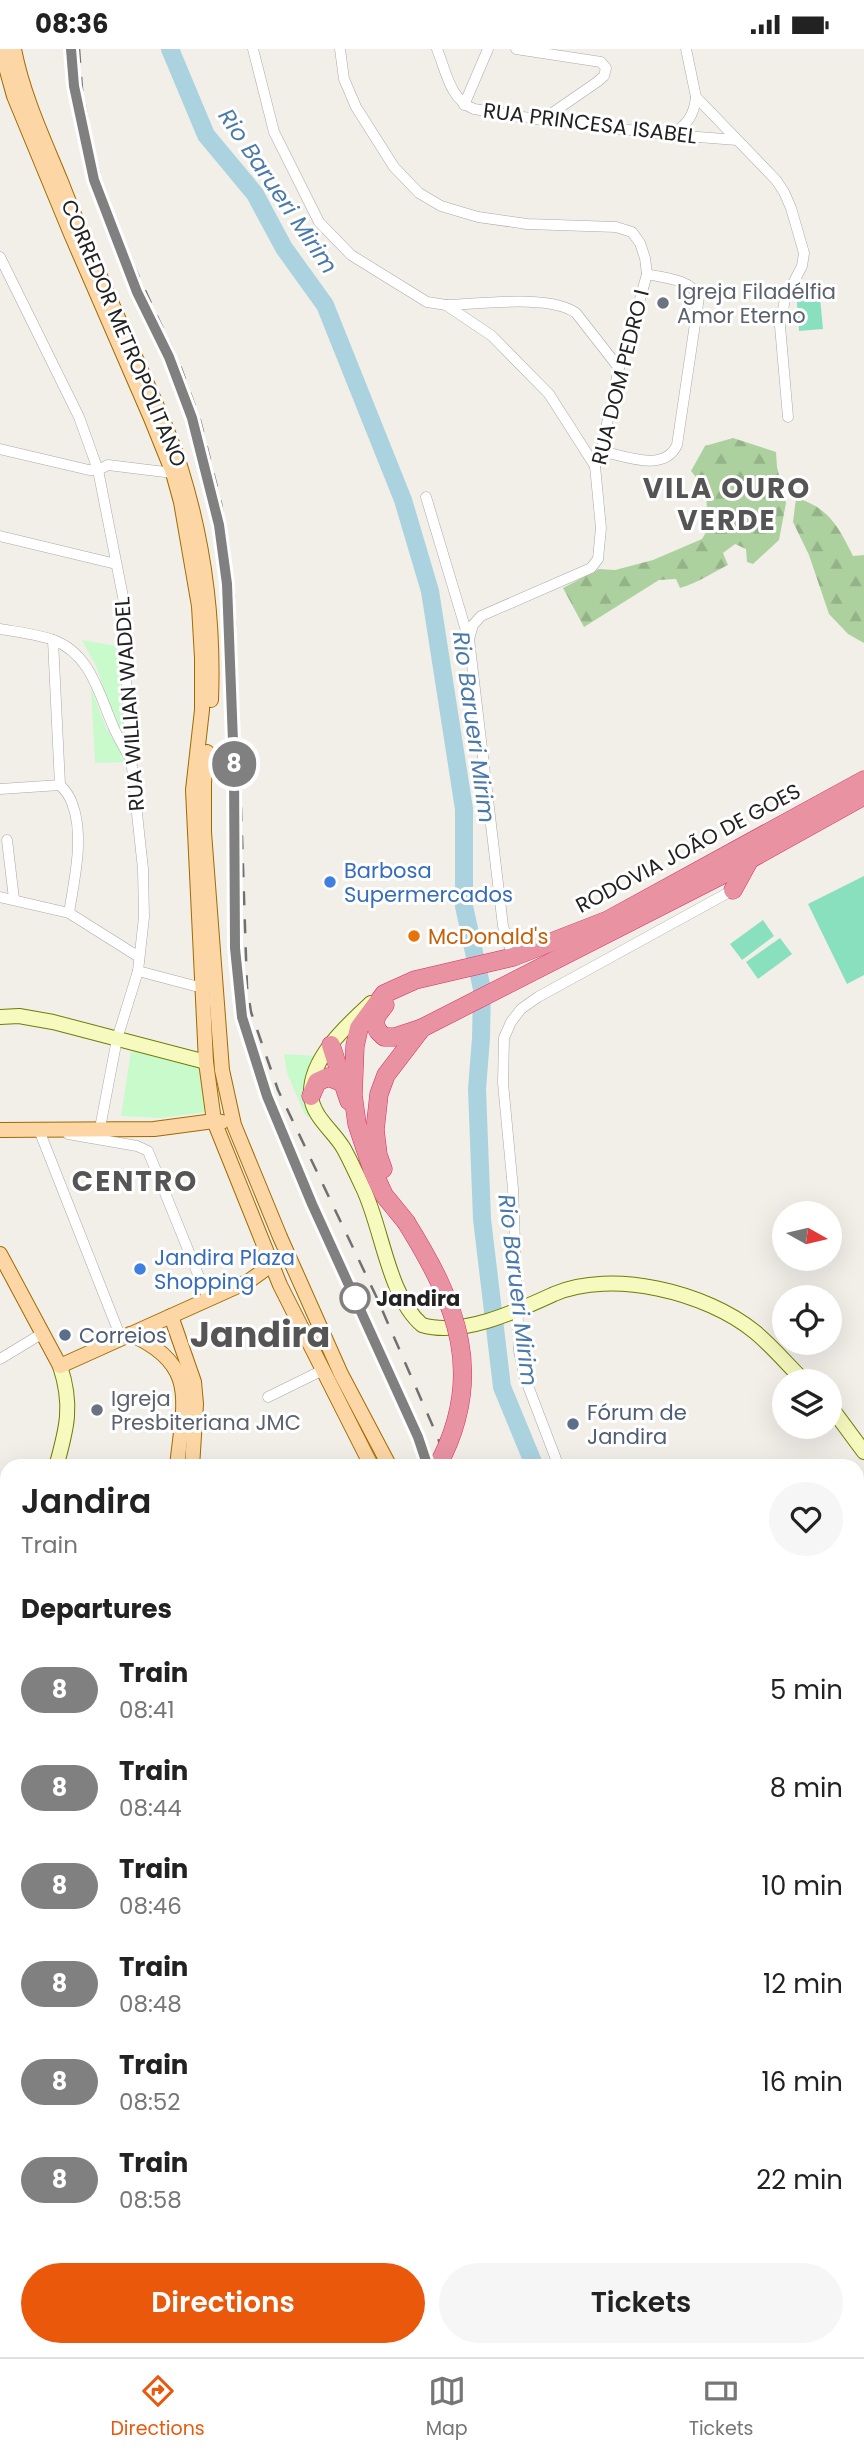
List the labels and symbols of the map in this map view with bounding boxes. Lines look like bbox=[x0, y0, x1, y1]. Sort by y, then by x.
street label: RUA PRINCESA ISABEL bbox=[482, 96, 698, 150]
water label: Rio Barueri Mirim bbox=[211, 102, 345, 280]
street label: CORREDOR METROPOLITANO bbox=[54, 195, 194, 471]
place label: Igreja Filadélfia Amor Eterno bbox=[677, 277, 836, 330]
street label: RUA DOM PEDRO I bbox=[584, 286, 656, 468]
marker: Igreja Filadélfia Amor Eterno bbox=[655, 295, 671, 311]
district label: VILA OURO VERDE bbox=[643, 469, 811, 540]
street label: RUA WILLIAN WADDEL bbox=[107, 596, 151, 812]
water label: Rio Barueri Mirim bbox=[445, 629, 503, 825]
line badge: 8 bbox=[211, 741, 257, 787]
street label: RODOVIA JOÃO DE GOES bbox=[570, 776, 806, 920]
place label: Barbosa Supermercados bbox=[344, 856, 513, 909]
marker: Barbosa Supermercados bbox=[322, 874, 338, 890]
place label: McDonald's bbox=[428, 922, 548, 951]
marker: McDonald's bbox=[406, 928, 422, 944]
district label: CENTRO bbox=[72, 1162, 198, 1201]
water label: Rio Barueri Mirim bbox=[490, 1192, 546, 1388]
north arrow bbox=[772, 1201, 842, 1271]
place label: Jandira Plaza Shopping bbox=[154, 1243, 295, 1296]
marker: Jandira Plaza Shopping bbox=[132, 1261, 148, 1277]
marker: Jandira bbox=[340, 1283, 370, 1313]
place label: Jandira bbox=[376, 1284, 460, 1313]
district label: Jandira bbox=[190, 1310, 330, 1359]
place label: Correios bbox=[79, 1321, 167, 1350]
marker: Correios bbox=[57, 1327, 73, 1343]
place label: Igreja Presbiteriana JMC bbox=[111, 1384, 301, 1437]
place label: Fórum de Jandira bbox=[587, 1398, 687, 1451]
marker: Igreja Presbiteriana JMC bbox=[89, 1402, 105, 1418]
marker: Fórum de Jandira bbox=[565, 1416, 581, 1432]

